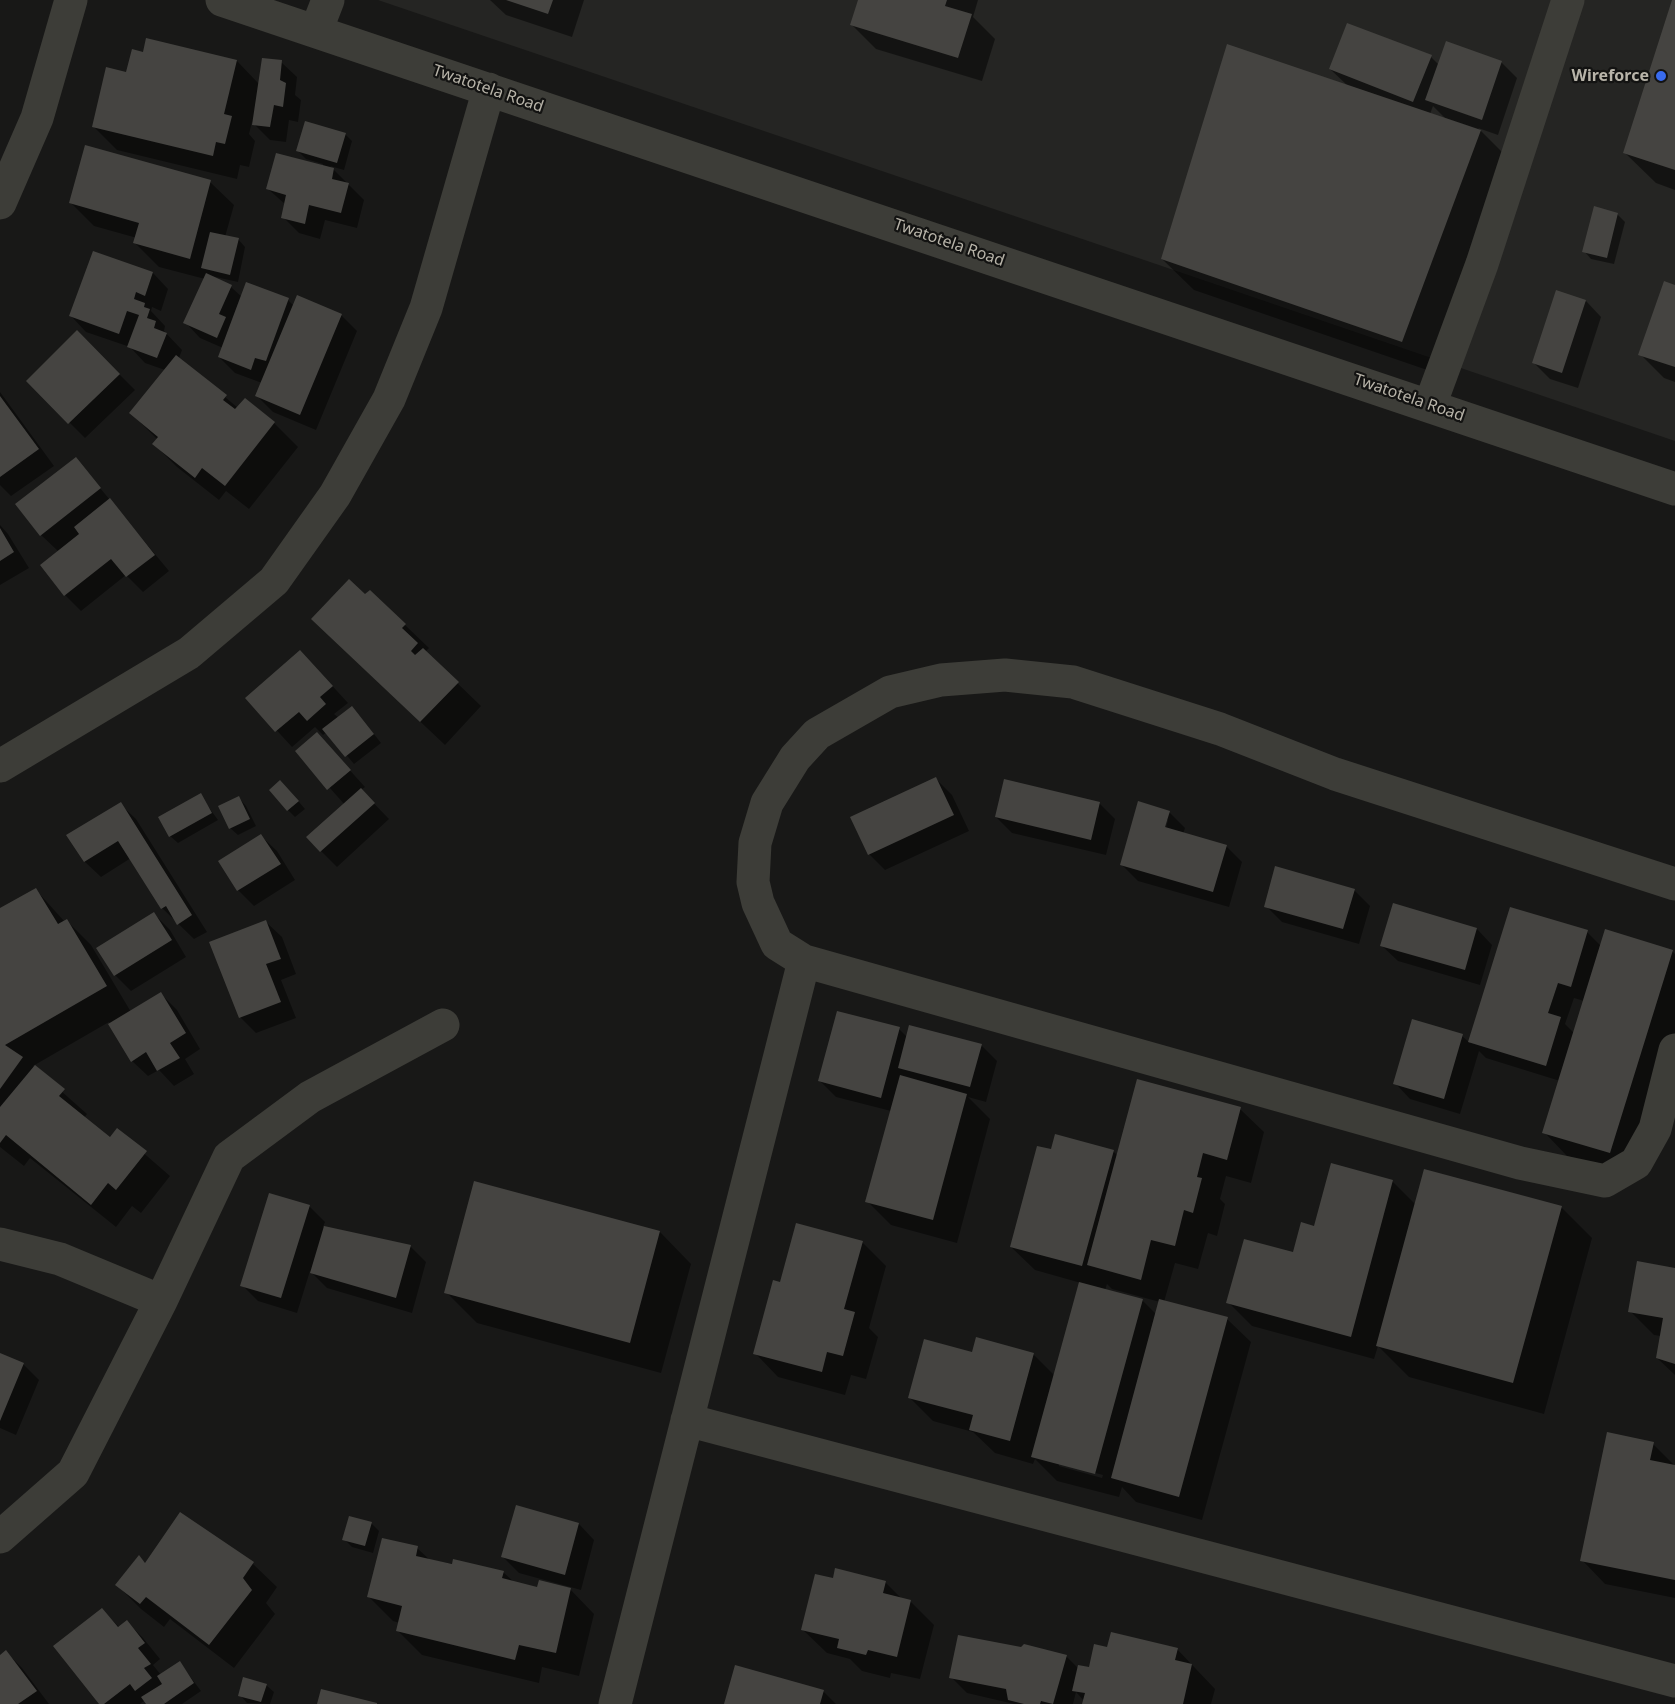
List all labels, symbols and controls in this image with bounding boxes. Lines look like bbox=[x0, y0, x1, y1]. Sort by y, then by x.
street label: Twatotela Road bbox=[430, 61, 546, 117]
place label: Wireforce bbox=[1572, 66, 1649, 86]
marker: Wireforce bbox=[1654, 69, 1668, 83]
street label: Twatotela Road bbox=[891, 215, 1007, 271]
street label: Twatotela Road bbox=[1351, 370, 1467, 426]

